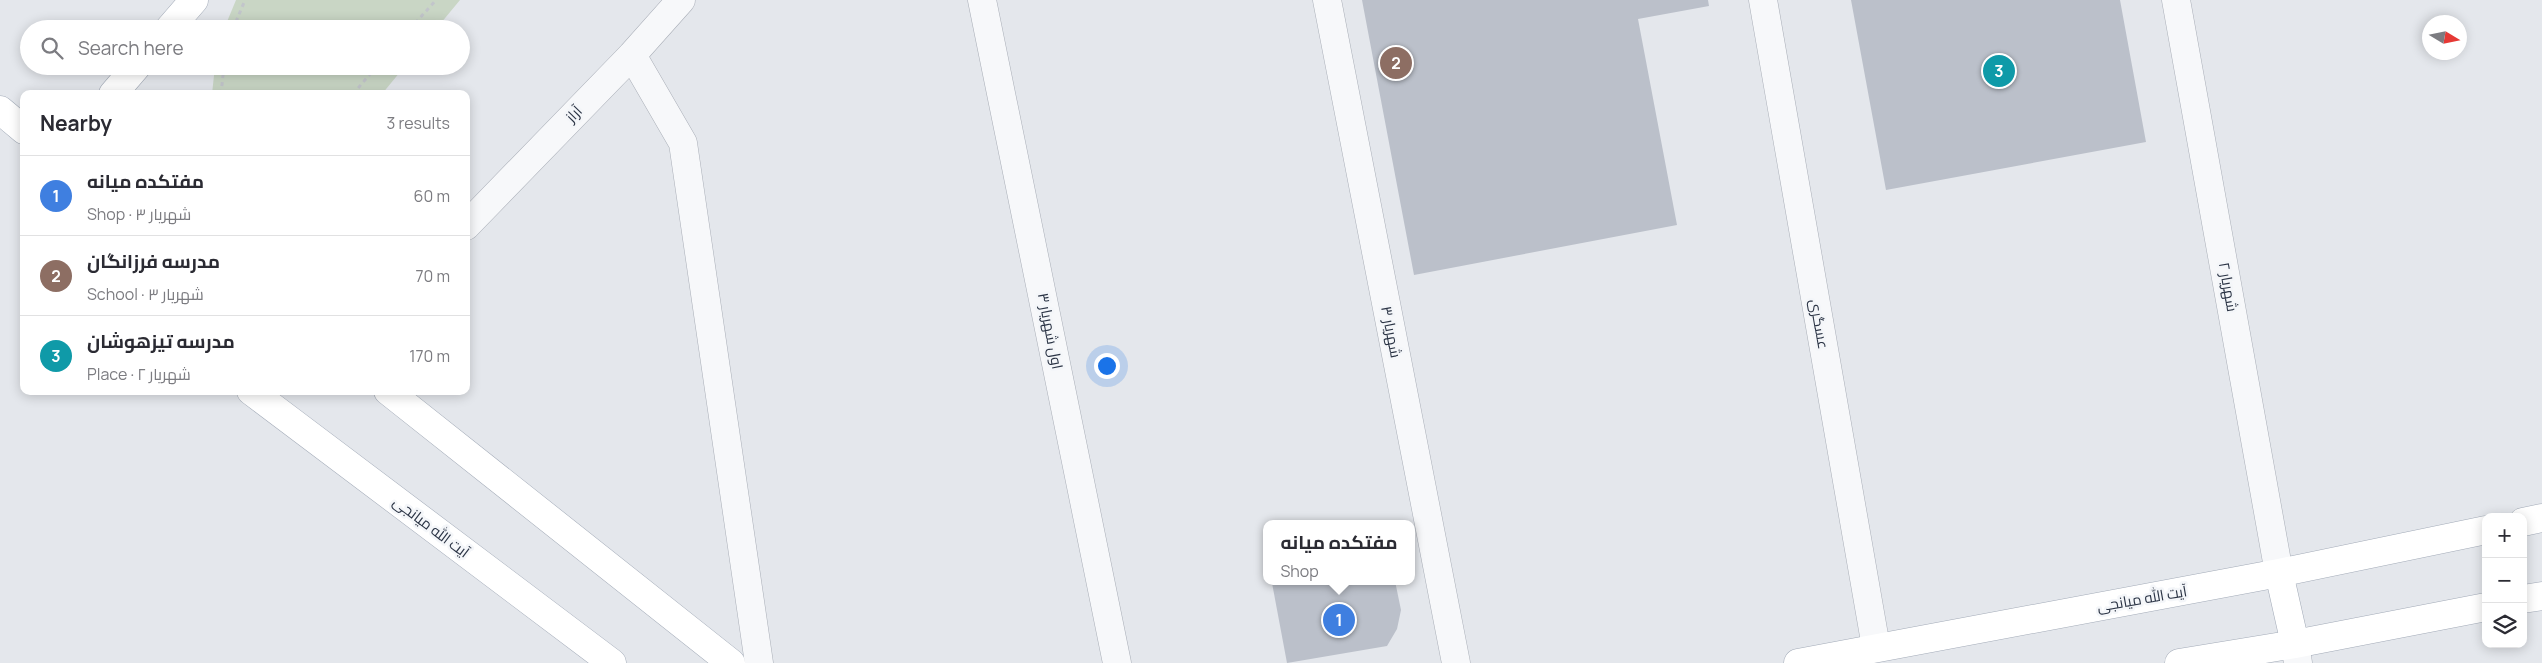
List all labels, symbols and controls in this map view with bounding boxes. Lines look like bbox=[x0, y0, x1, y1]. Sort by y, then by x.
north arrow bbox=[2422, 15, 2467, 60]
search box bbox=[20, 20, 470, 75]
icon: search bbox=[38, 34, 66, 62]
text: Search here bbox=[78, 35, 184, 61]
pin: 2 bbox=[1380, 44, 1412, 82]
pin: 3 bbox=[1983, 52, 2015, 90]
street label: آراز bbox=[560, 101, 587, 127]
text: Nearby bbox=[40, 109, 112, 137]
text: 3 results bbox=[387, 112, 450, 134]
text: مفتکده میانه bbox=[87, 168, 204, 194]
text: 1 bbox=[52, 185, 60, 207]
text: 60 m bbox=[414, 185, 450, 207]
text: Shop · شهریار ۳ bbox=[87, 203, 191, 225]
text: مدرسه فرزانگان bbox=[87, 248, 220, 274]
street label: شهریار ۲ bbox=[2214, 260, 2243, 313]
text: 2 bbox=[51, 265, 61, 287]
text: 70 m bbox=[415, 265, 450, 287]
text: School · شهریار ۳ bbox=[87, 283, 204, 305]
street label: اول شهریار ۳ bbox=[1033, 291, 1068, 371]
street label: عسگری bbox=[1805, 297, 1834, 351]
street label: شهریار ۳ bbox=[1376, 304, 1407, 360]
text: مدرسه تیزهوشان bbox=[87, 328, 235, 354]
text: 3 bbox=[51, 345, 61, 367]
text: 170 m bbox=[409, 345, 450, 367]
your location bbox=[1094, 353, 1120, 379]
text: Place · شهریار ۲ bbox=[87, 363, 191, 385]
street label: آیت الله میانجی bbox=[389, 491, 474, 562]
map controls bbox=[2482, 513, 2527, 648]
button: + bbox=[2482, 513, 2527, 558]
popup bbox=[1263, 520, 1415, 585]
text: مفتکده میانه bbox=[1280, 529, 1398, 555]
button: − bbox=[2482, 558, 2527, 603]
text: Shop bbox=[1280, 560, 1319, 582]
street label: آیت الله میانجی bbox=[2095, 580, 2189, 617]
pin: 1 bbox=[1323, 601, 1355, 639]
button: layers bbox=[2482, 603, 2527, 648]

